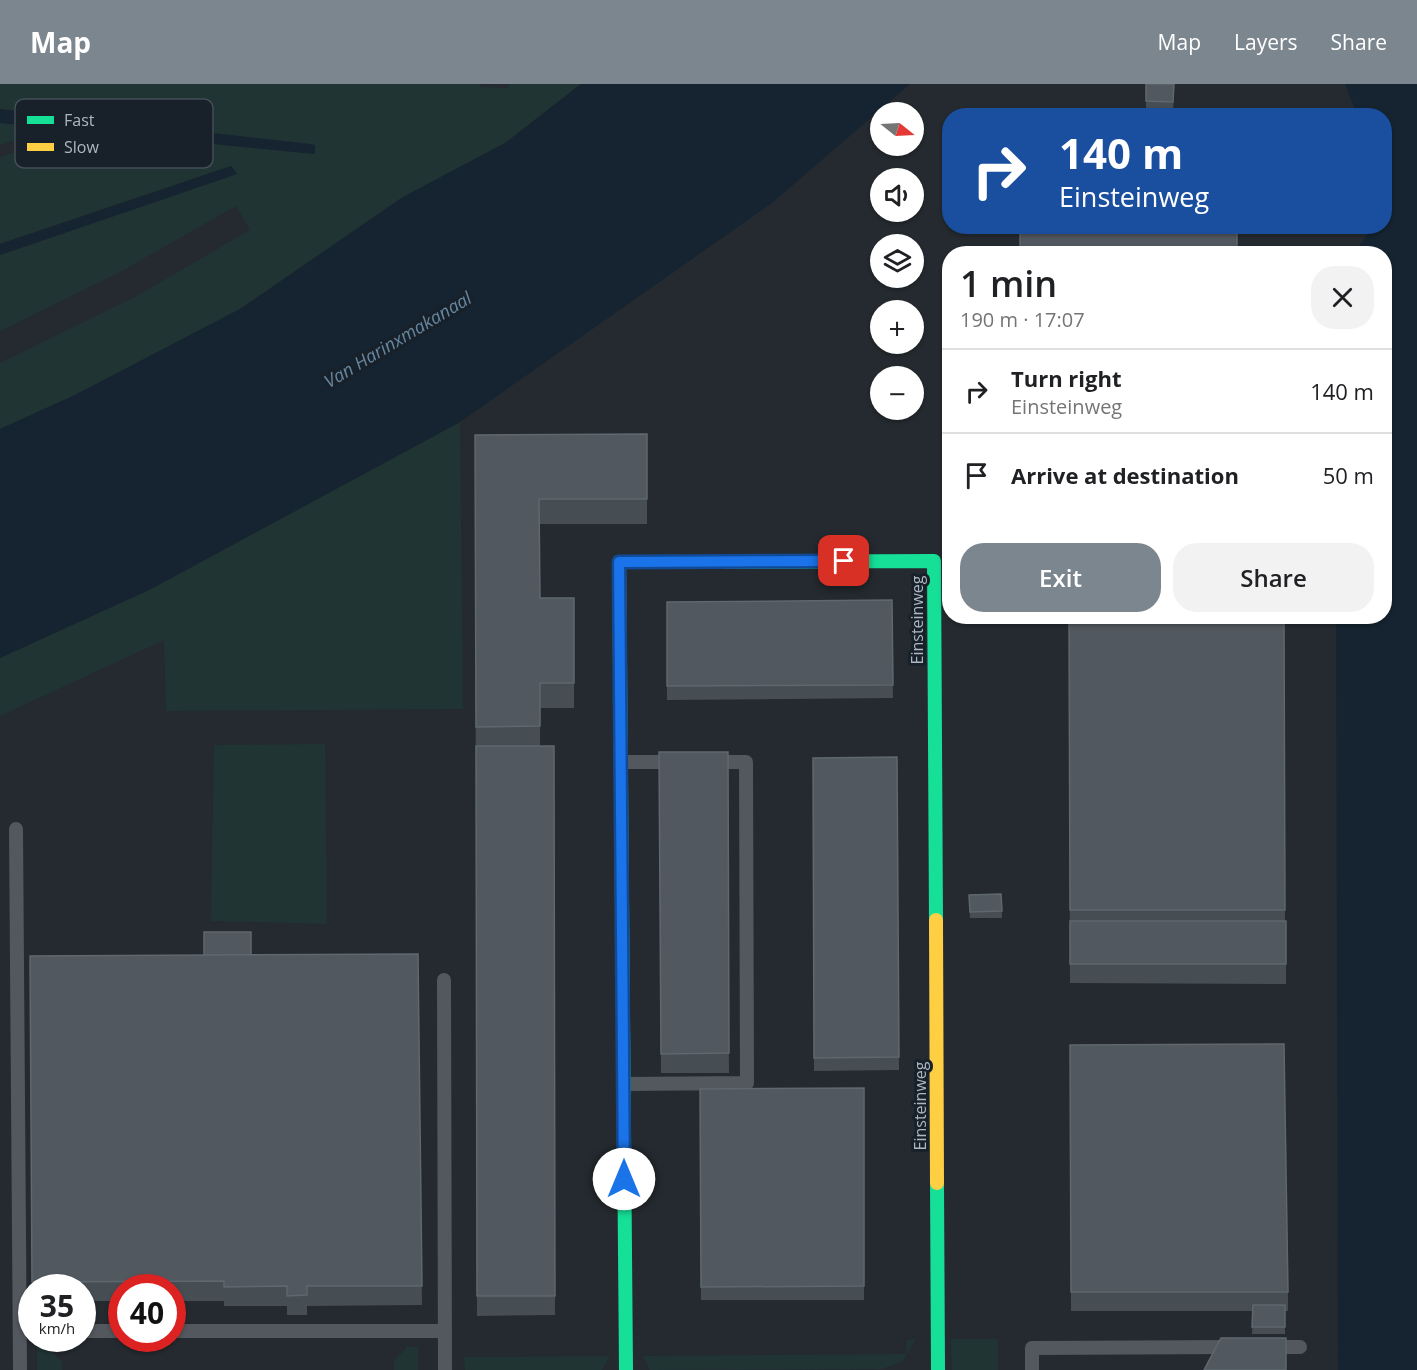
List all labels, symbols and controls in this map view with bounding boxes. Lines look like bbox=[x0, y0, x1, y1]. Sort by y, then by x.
text: Map bbox=[30, 23, 91, 61]
text: Map bbox=[1158, 28, 1201, 56]
text: Layers bbox=[1234, 28, 1298, 56]
text: Share bbox=[1331, 28, 1387, 56]
legend bbox=[15, 99, 213, 168]
north arrow bbox=[870, 102, 924, 156]
map controls bbox=[870, 102, 924, 420]
text: Fast bbox=[64, 109, 95, 131]
text: 140 m bbox=[1059, 124, 1183, 181]
icon: right bbox=[960, 132, 1038, 210]
text: Slow bbox=[64, 136, 99, 158]
button: sound bbox=[870, 168, 924, 222]
text: Einsteinweg bbox=[1059, 178, 1209, 215]
button: layers bbox=[870, 234, 924, 288]
text: 1 min bbox=[960, 259, 1057, 308]
button: close bbox=[1311, 266, 1374, 329]
water label: Van Harinxmakanaal bbox=[319, 285, 476, 393]
button: + bbox=[870, 300, 924, 354]
text: 190 m · 17:07 bbox=[960, 306, 1085, 333]
text: Turn right bbox=[1011, 363, 1122, 393]
button: − bbox=[870, 366, 924, 420]
icon: right bbox=[960, 375, 993, 408]
text: 140 m bbox=[1310, 376, 1374, 406]
text: Einsteinweg bbox=[1011, 393, 1122, 420]
icon: arrive bbox=[960, 459, 993, 492]
text: Arrive at destination bbox=[1011, 460, 1239, 490]
text: 50 m bbox=[1323, 460, 1374, 490]
pin bbox=[818, 535, 869, 586]
button: Exit bbox=[960, 543, 1161, 612]
button: Share bbox=[1173, 543, 1374, 612]
icon: arrive bbox=[827, 544, 860, 577]
street label: Einsteinweg bbox=[906, 575, 928, 664]
street label: Einsteinweg bbox=[909, 1061, 931, 1150]
position arrow bbox=[592, 1147, 656, 1211]
speed limit sign: 40 bbox=[108, 1274, 186, 1352]
text: 35 bbox=[40, 1285, 74, 1326]
text: km/h bbox=[39, 1318, 75, 1338]

